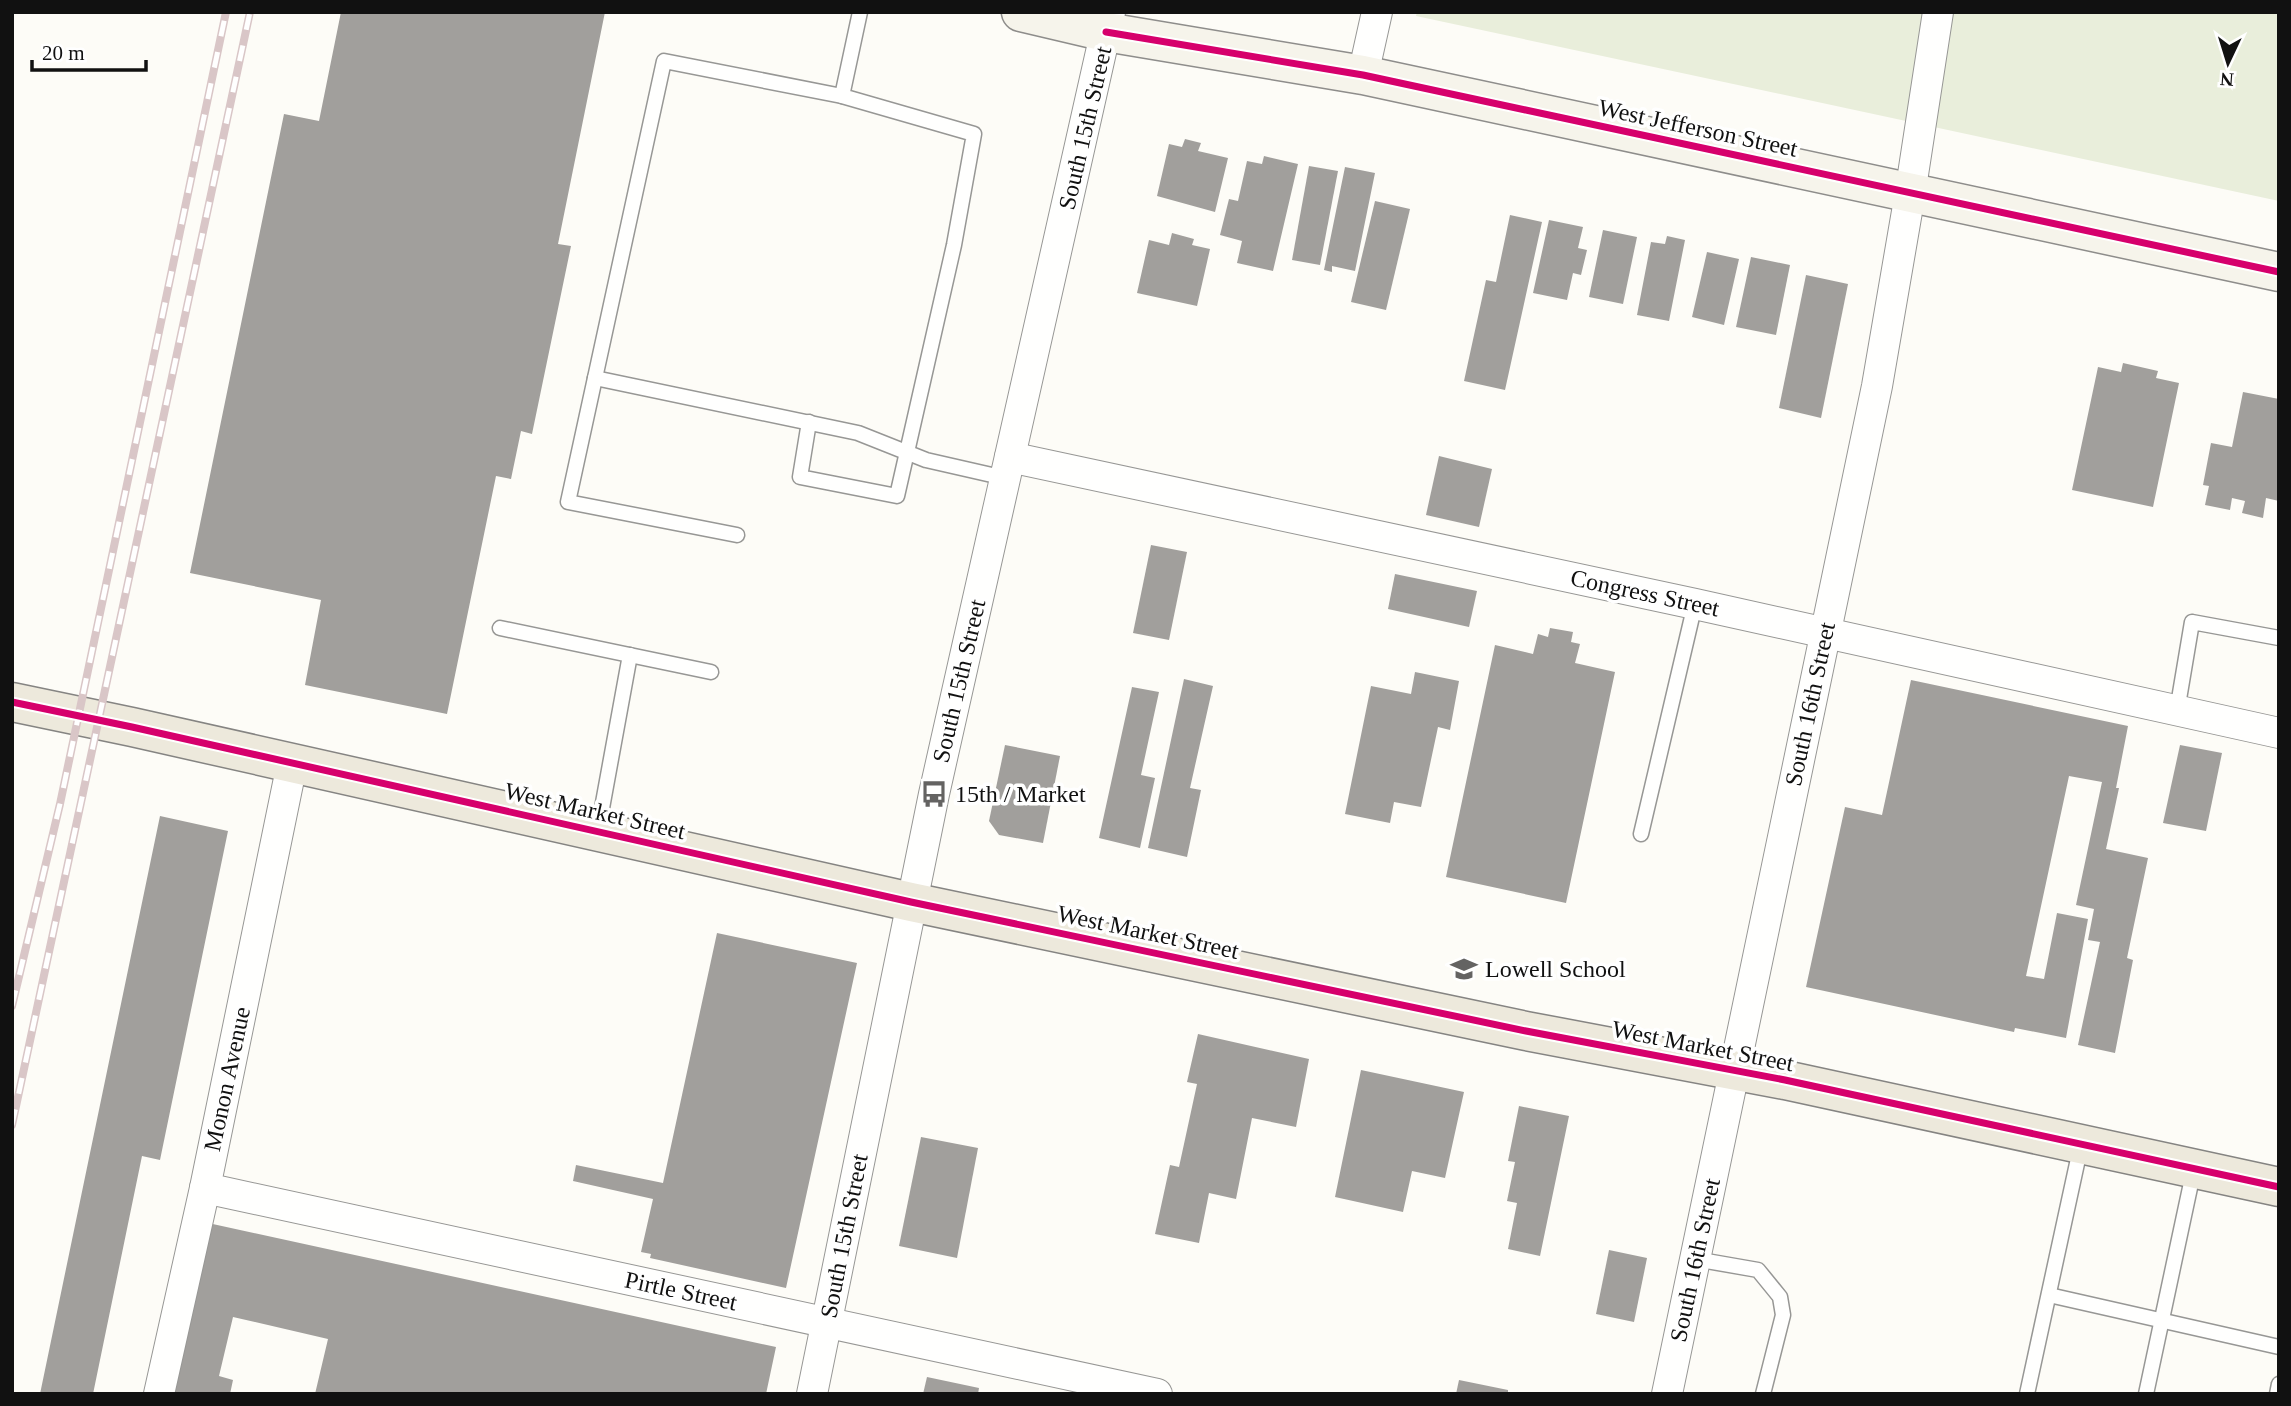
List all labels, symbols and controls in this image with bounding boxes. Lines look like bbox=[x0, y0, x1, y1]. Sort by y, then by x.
scale bar bbox=[32, 28, 145, 72]
north arrow bbox=[2193, 28, 2263, 98]
text: 20 m bbox=[42, 41, 85, 65]
street label: South 15th Street bbox=[1054, 44, 1116, 212]
text: N bbox=[2219, 68, 2234, 90]
street label: West Jefferson Street bbox=[1596, 94, 1800, 162]
street label: Congress Street bbox=[1568, 565, 1722, 622]
street label: South 15th Street bbox=[928, 597, 990, 765]
street label: South 16th Street bbox=[1780, 619, 1840, 788]
street label: West Market Street bbox=[502, 778, 688, 845]
bus stop icon: 15th / Market bbox=[919, 779, 949, 809]
place label: 15th / Market bbox=[955, 781, 1086, 807]
street label: West Market Street bbox=[1055, 900, 1241, 964]
school or university icon: Lowell School bbox=[1449, 954, 1479, 984]
place label: Lowell School bbox=[1485, 956, 1626, 982]
street label: Monon Avenue bbox=[199, 1004, 255, 1154]
street label: West Market Street bbox=[1610, 1016, 1796, 1076]
street label: South 15th Street bbox=[815, 1151, 873, 1320]
street label: South 16th Street bbox=[1665, 1175, 1725, 1344]
street label: Pirtle Street bbox=[623, 1266, 740, 1316]

